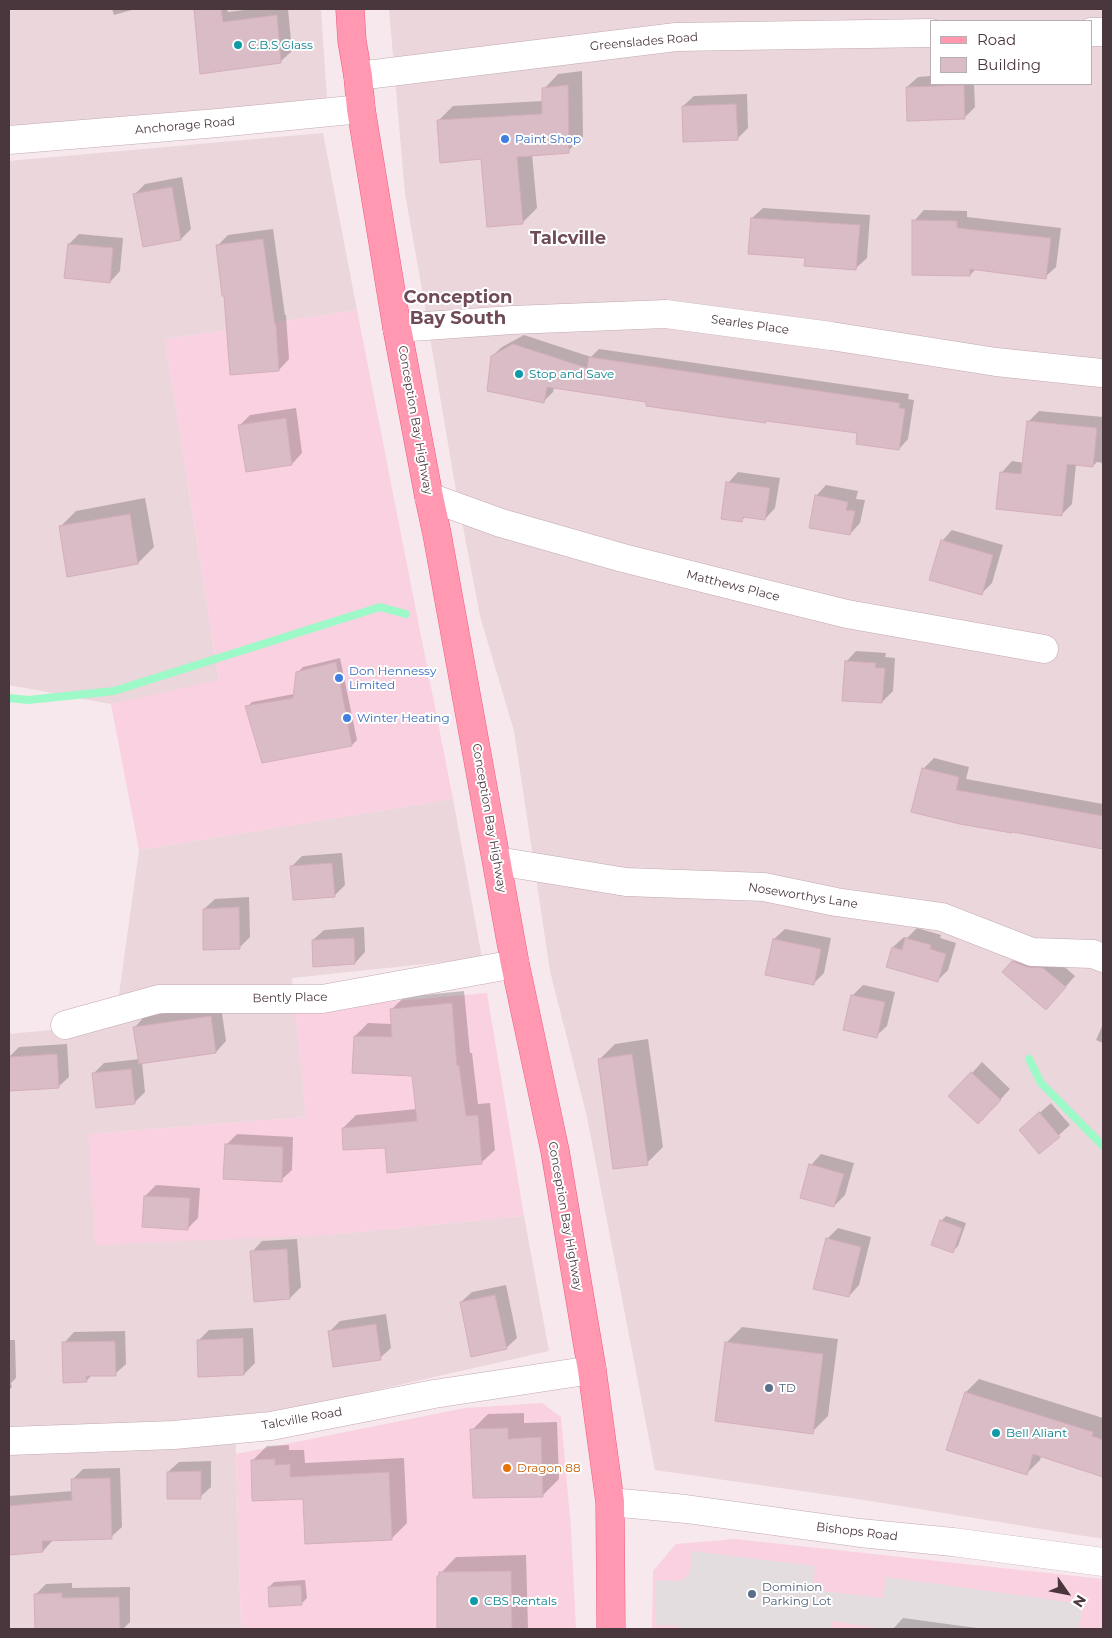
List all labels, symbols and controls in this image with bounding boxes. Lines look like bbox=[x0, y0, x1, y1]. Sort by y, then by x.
legend bbox=[930, 20, 1092, 85]
street label: Greenslades Road bbox=[589, 30, 699, 54]
text: Road bbox=[977, 30, 1016, 49]
place label: C.B.S Glass bbox=[248, 38, 313, 52]
marker: C.B.S Glass bbox=[232, 39, 244, 51]
text: Building bbox=[977, 55, 1041, 74]
street label: Anchorage Road bbox=[134, 114, 236, 138]
place label: Paint Shop bbox=[515, 132, 581, 146]
marker: Paint Shop bbox=[499, 133, 511, 145]
district label: Talcville bbox=[530, 228, 606, 250]
district label: Conception Bay South bbox=[404, 287, 512, 330]
street label: Searles Place bbox=[710, 312, 790, 338]
street label: Conception Bay Highway bbox=[395, 344, 435, 496]
place label: Stop and Save bbox=[529, 367, 614, 381]
marker: Stop and Save bbox=[513, 368, 525, 380]
street label: Matthews Place bbox=[685, 567, 781, 605]
place label: Don Hennessy Limited bbox=[349, 664, 436, 692]
marker: Don Hennessy Limited bbox=[333, 672, 345, 684]
place label: Winter Heating bbox=[357, 711, 450, 725]
marker: Winter Heating bbox=[341, 712, 353, 724]
street label: Conception Bay Highway bbox=[469, 742, 509, 894]
street label: Noseworthys Lane bbox=[747, 880, 859, 912]
street label: Bently Place bbox=[252, 990, 328, 1006]
street label: Conception Bay Highway bbox=[545, 1140, 585, 1292]
place label: TD bbox=[779, 1381, 796, 1395]
marker: TD bbox=[763, 1382, 775, 1394]
street label: Talcville Road bbox=[261, 1405, 343, 1433]
place label: Bell Aliant bbox=[1006, 1426, 1067, 1440]
marker: Bell Aliant bbox=[990, 1427, 1002, 1439]
place label: Dragon 88 bbox=[517, 1461, 581, 1475]
marker: Dragon 88 bbox=[501, 1462, 513, 1474]
street label: Bishops Road bbox=[815, 1520, 899, 1544]
north arrow bbox=[1042, 1568, 1092, 1618]
place label: Dominion Parking Lot bbox=[762, 1580, 831, 1608]
marker: Dominion Parking Lot bbox=[746, 1588, 758, 1600]
text: N bbox=[1069, 1592, 1090, 1611]
place label: CBS Rentals bbox=[484, 1594, 557, 1608]
marker: CBS Rentals bbox=[468, 1595, 480, 1607]

